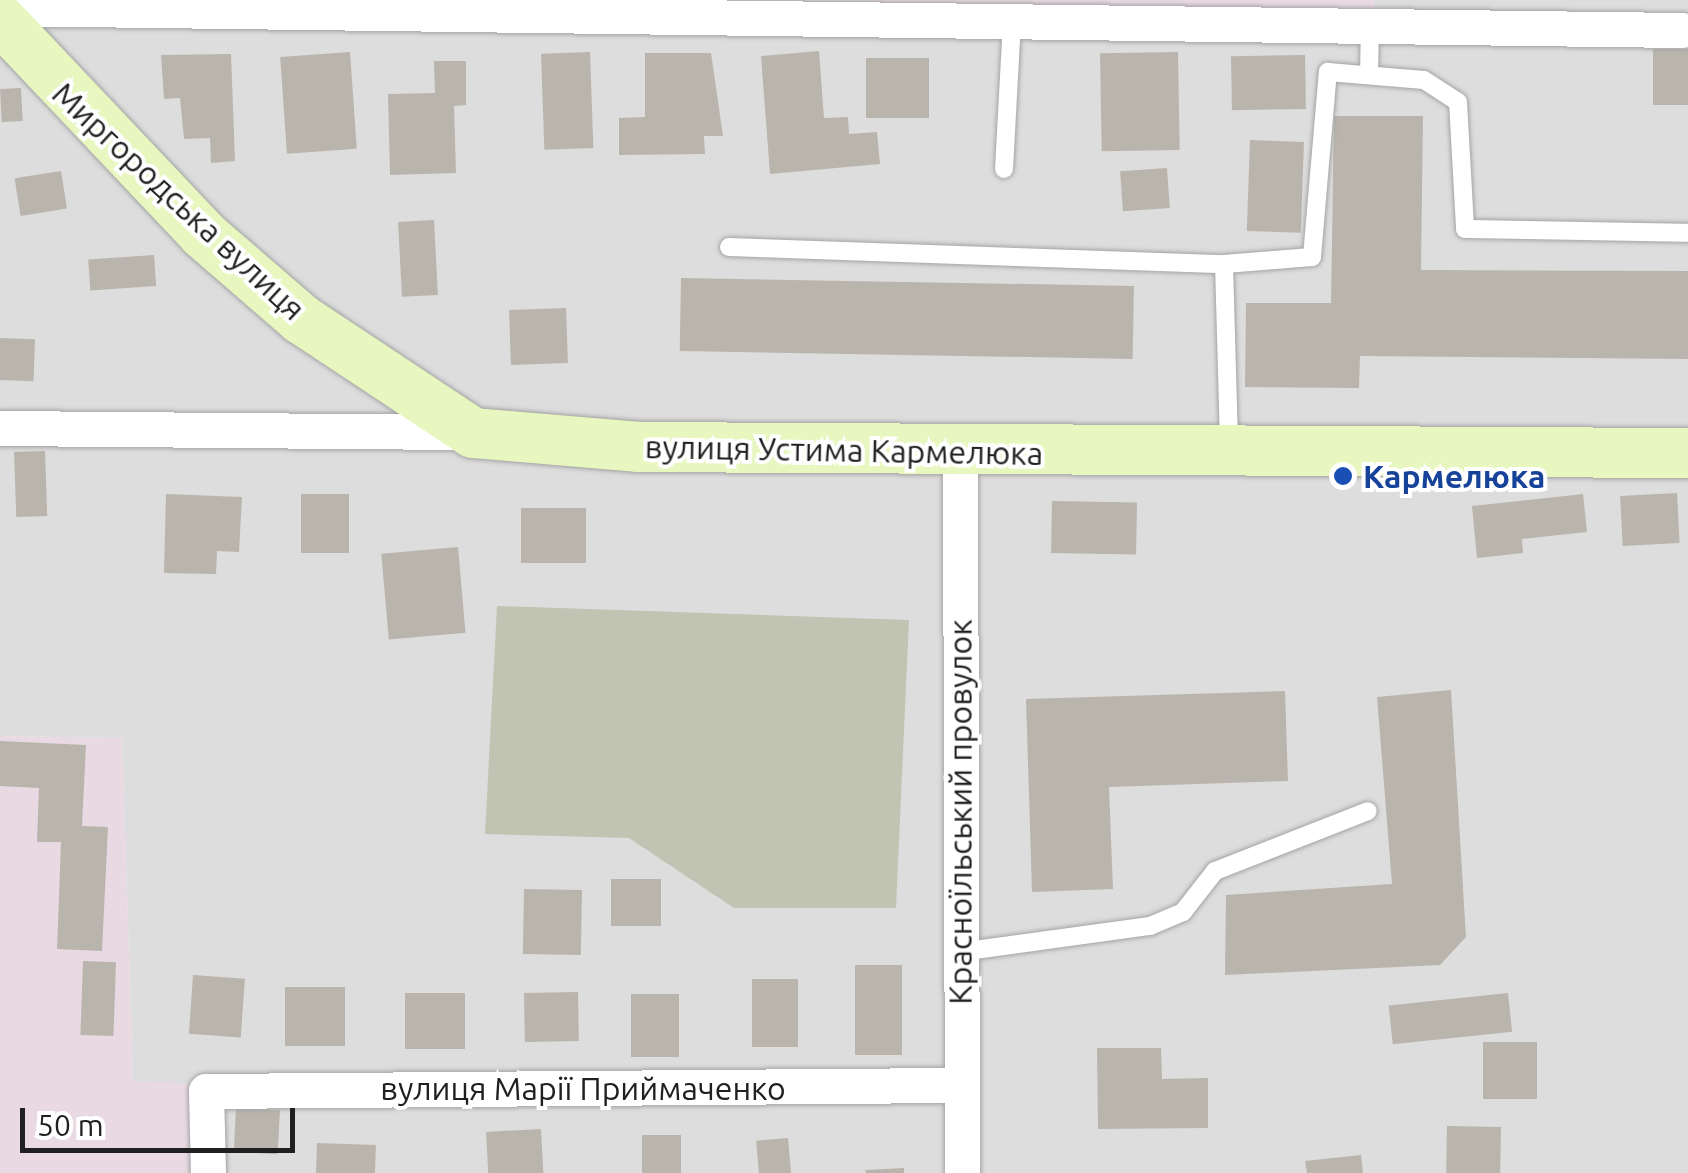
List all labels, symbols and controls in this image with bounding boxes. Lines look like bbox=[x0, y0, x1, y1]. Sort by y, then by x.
street label: Миргородська вулиця bbox=[45, 74, 313, 328]
street label: вулиця Устима Кармелюка bbox=[644, 427, 1044, 473]
place label: Кармелюка bbox=[1363, 457, 1545, 495]
marker: Кармелюка bbox=[1332, 465, 1354, 487]
street label: Красноїльський провулок bbox=[941, 619, 979, 1005]
street label: вулиця Марії Приймаченко bbox=[380, 1069, 786, 1107]
scale bar bbox=[25, 1088, 300, 1150]
text: 50 m bbox=[37, 1108, 104, 1142]

